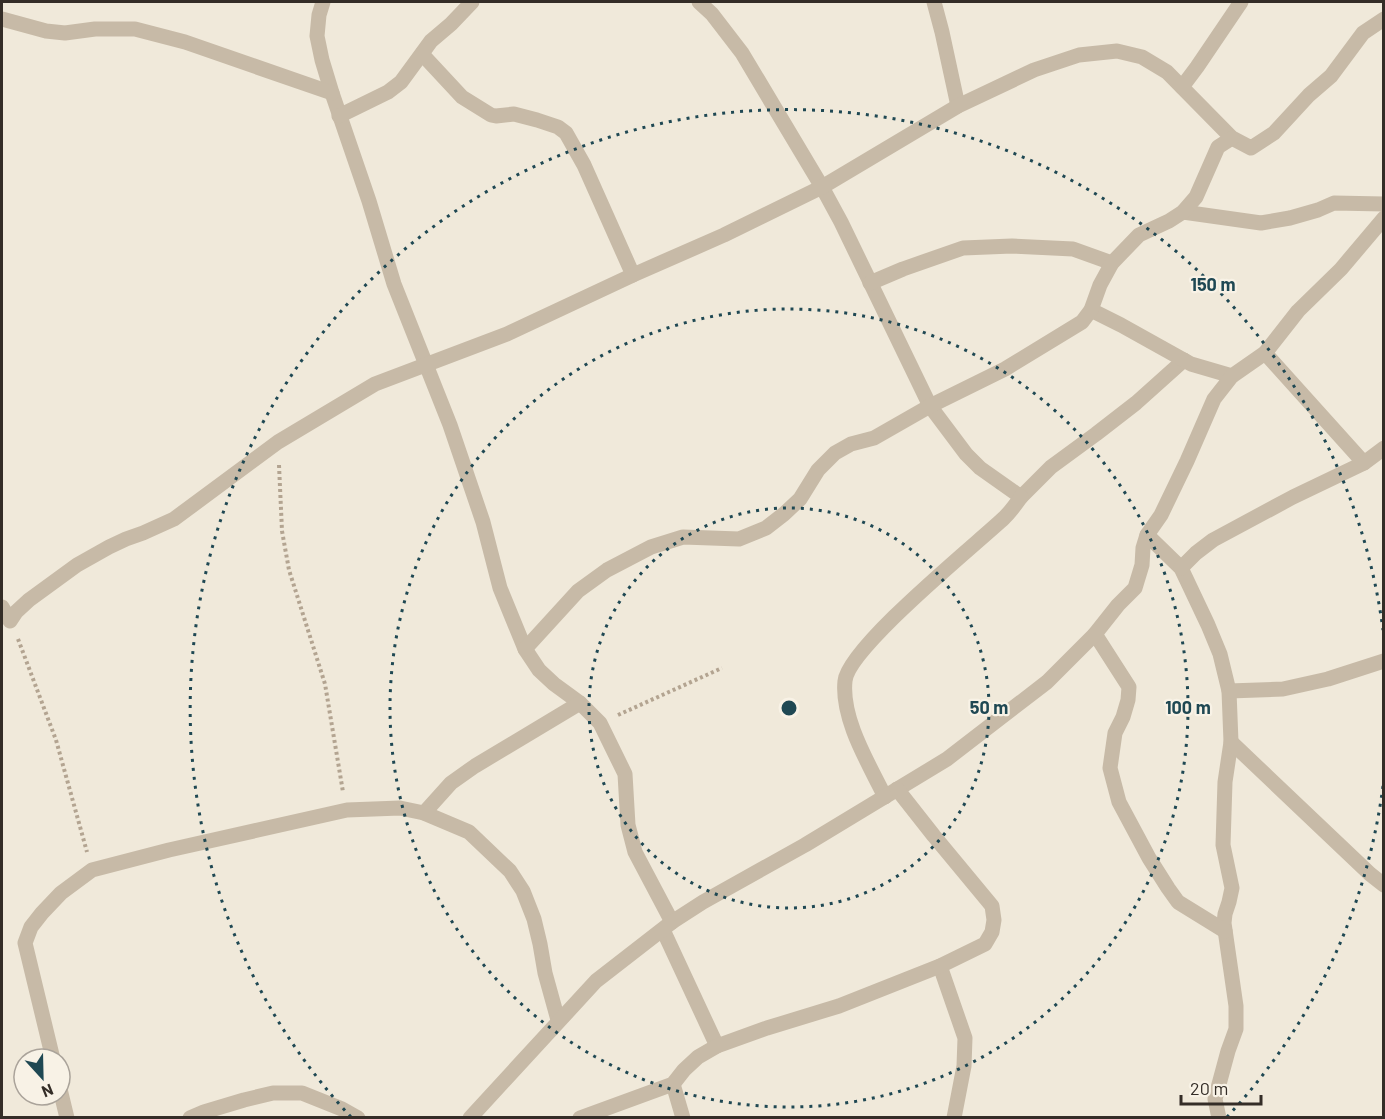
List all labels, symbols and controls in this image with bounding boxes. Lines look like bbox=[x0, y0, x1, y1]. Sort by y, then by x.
text: 150 m bbox=[1191, 273, 1235, 295]
text: 50 m bbox=[970, 696, 1008, 718]
text: 100 m bbox=[1165, 696, 1211, 718]
centre of rings bbox=[779, 698, 799, 718]
north arrow bbox=[12, 1047, 72, 1107]
scale bar bbox=[1181, 1068, 1260, 1106]
text: 20 m bbox=[1190, 1077, 1228, 1099]
text: N bbox=[39, 1081, 56, 1102]

